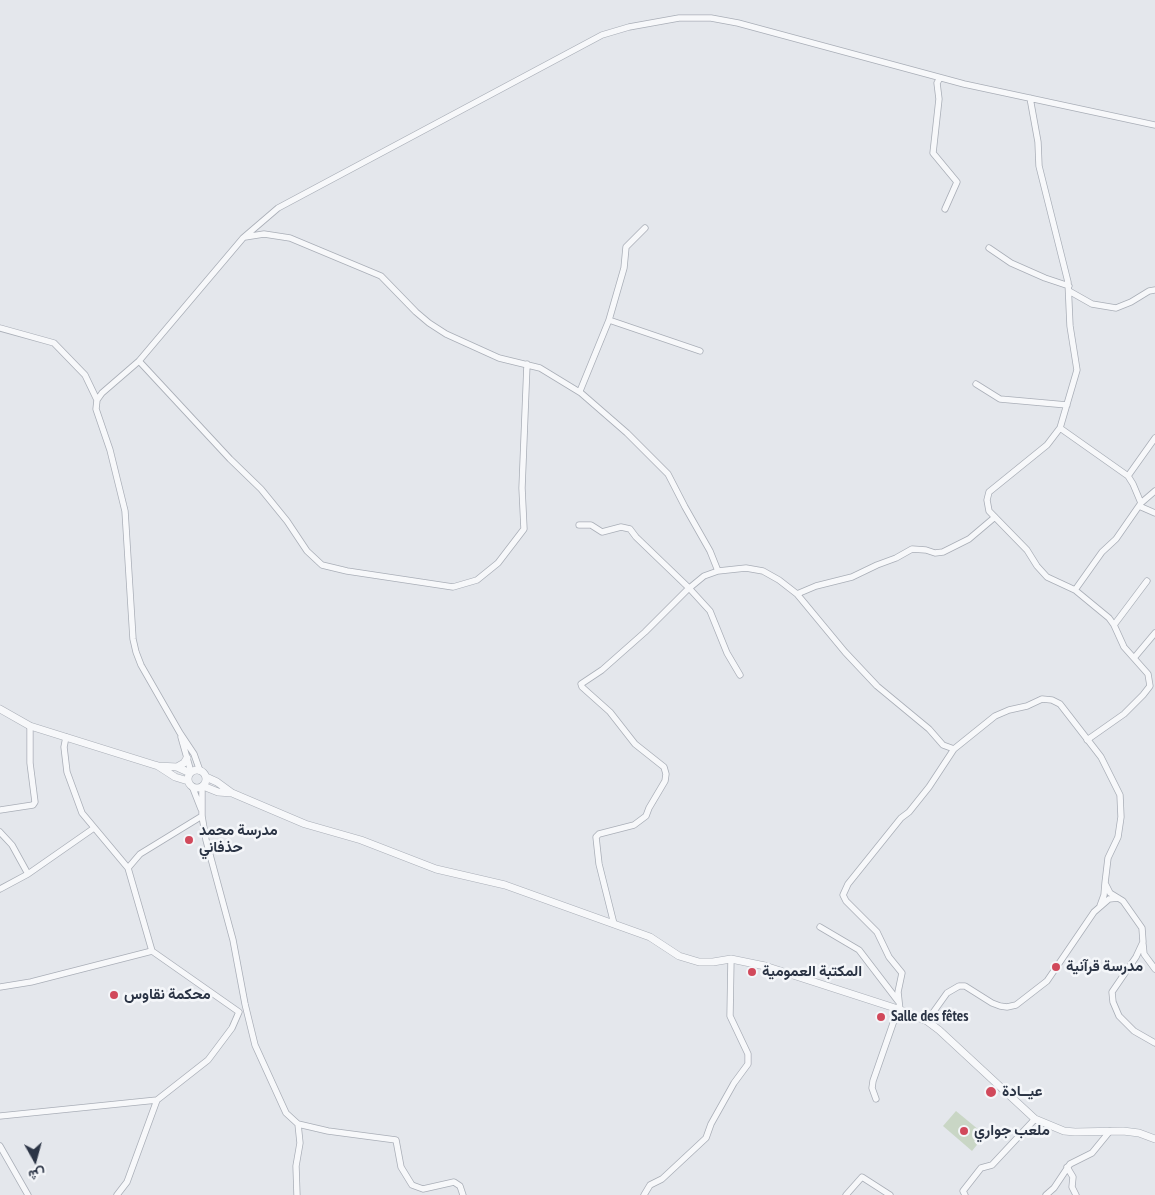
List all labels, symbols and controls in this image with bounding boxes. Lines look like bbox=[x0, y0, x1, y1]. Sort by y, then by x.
place label: مدرسة محمد حذفاني bbox=[199, 822, 278, 857]
marker: مدرسة محمد حذفاني bbox=[183, 834, 195, 846]
place label: مدرسة قرآنية bbox=[1066, 958, 1143, 976]
marker: مدرسة قرآنية bbox=[1050, 961, 1062, 973]
place label: المكتبة العمومية bbox=[762, 963, 862, 981]
marker: المكتبة العمومية bbox=[746, 966, 758, 978]
place label: محكمة نقاوس bbox=[124, 986, 211, 1004]
marker: محكمة نقاوس bbox=[108, 989, 120, 1001]
place label: Salle des fêtes bbox=[891, 1008, 968, 1026]
marker: Salle des fêtes bbox=[875, 1011, 887, 1023]
place label: عيــادة bbox=[1002, 1083, 1043, 1101]
marker: عيــادة bbox=[984, 1085, 998, 1099]
place label: ملعب جواري bbox=[974, 1122, 1050, 1140]
marker: ملعب جواري bbox=[958, 1125, 970, 1137]
north arrow bbox=[10, 1135, 60, 1185]
text: ش bbox=[27, 1165, 46, 1185]

